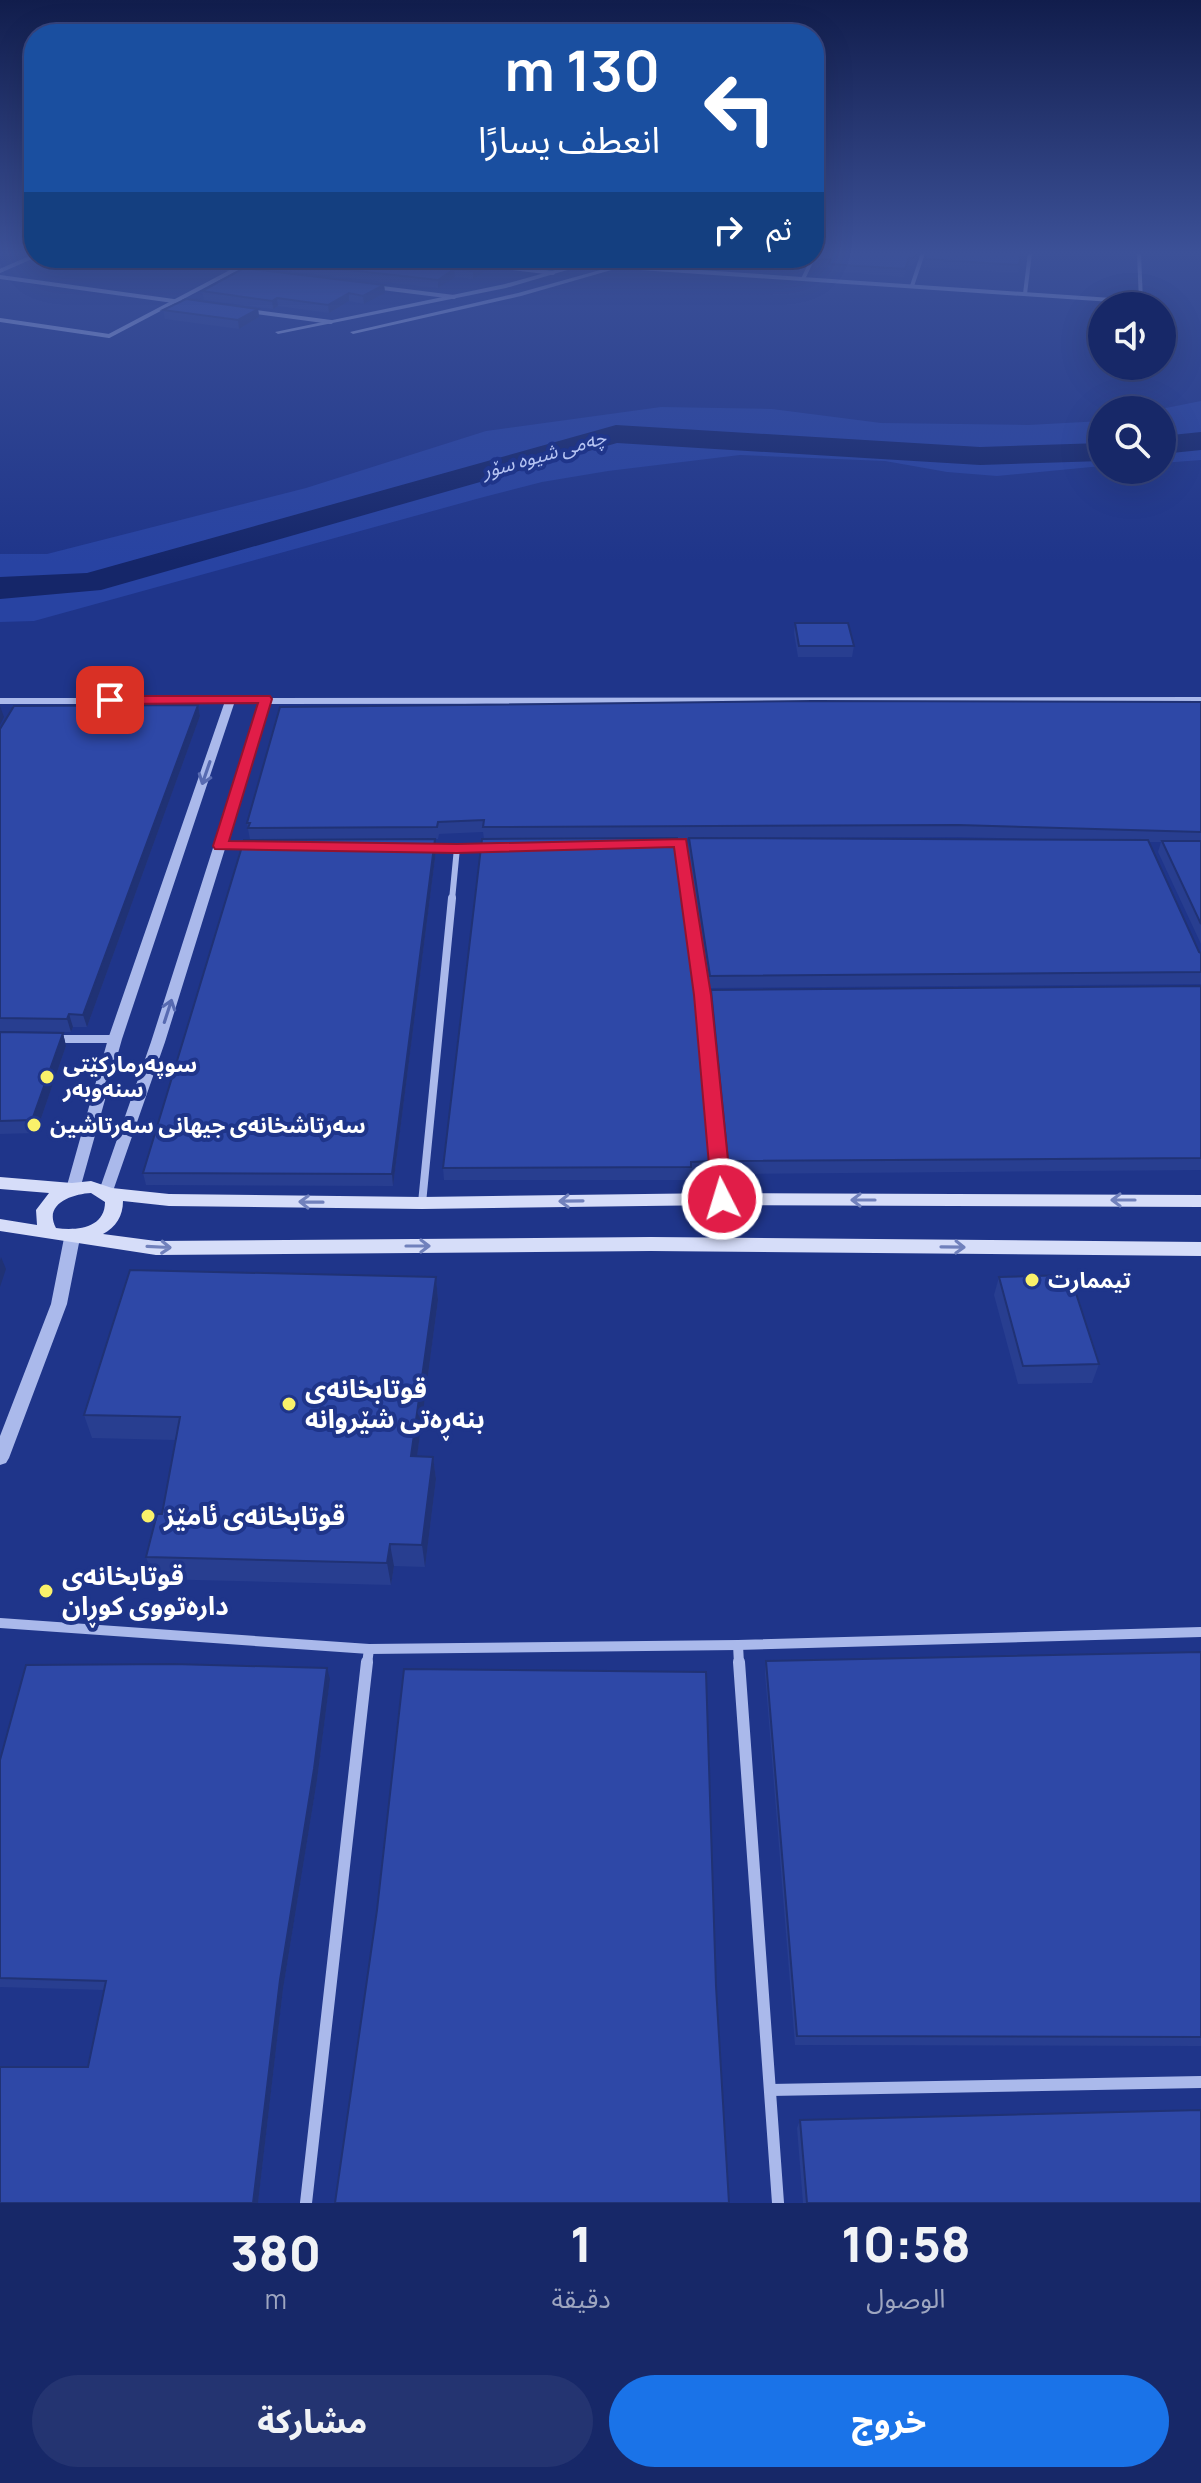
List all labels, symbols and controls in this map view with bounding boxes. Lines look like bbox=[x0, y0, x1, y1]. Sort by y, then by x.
text: 130 m bbox=[504, 31, 660, 108]
icon: left bbox=[688, 56, 792, 160]
text: انعطف يسارًا bbox=[478, 115, 660, 164]
icon: right bbox=[706, 208, 750, 252]
text: ثم bbox=[766, 208, 792, 249]
map controls bbox=[1088, 292, 1176, 484]
button: sound bbox=[1088, 292, 1176, 380]
button: search bbox=[1088, 396, 1176, 484]
water label: چەمی شیوە سۆر bbox=[477, 423, 609, 485]
pin bbox=[76, 666, 144, 734]
icon: arrive bbox=[88, 678, 132, 722]
one-way arrow bbox=[197, 760, 212, 785]
one-way arrow bbox=[162, 999, 176, 1024]
place label: سوپەرمارکێتی سنەوبەر bbox=[62, 1049, 197, 1104]
marker: سوپەرمارکێتی سنەوبەر bbox=[38, 1068, 56, 1086]
place label: سەرتاشخانەی جیهانی سەرتاشین bbox=[50, 1110, 366, 1140]
marker: سەرتاشخانەی جیهانی سەرتاشین bbox=[25, 1116, 43, 1134]
position arrow bbox=[680, 1157, 764, 1241]
one-way arrow bbox=[850, 1192, 877, 1208]
one-way arrow bbox=[1110, 1192, 1137, 1208]
one-way arrow bbox=[558, 1193, 585, 1209]
one-way arrow bbox=[298, 1194, 325, 1210]
one-way arrow bbox=[404, 1238, 431, 1254]
one-way arrow bbox=[939, 1239, 966, 1254]
one-way arrow bbox=[145, 1240, 171, 1255]
place label: تیممارت bbox=[1048, 1265, 1131, 1295]
marker: تیممارت bbox=[1023, 1271, 1041, 1289]
place label: قوتابخانەی بنەڕەتی شێروانە bbox=[305, 1370, 485, 1441]
marker: قوتابخانەی بنەڕەتی شێروانە bbox=[280, 1395, 298, 1413]
place label: قوتابخانەی ئامێز bbox=[163, 1497, 345, 1533]
marker: قوتابخانەی ئامێز bbox=[139, 1507, 157, 1525]
place label: قوتابخانەی دارەتووی کوڕان bbox=[62, 1557, 229, 1628]
marker: قوتابخانەی دارەتووی کوڕان bbox=[37, 1582, 55, 1600]
text: 1 bbox=[570, 2211, 592, 2276]
text: 10:58 bbox=[841, 2211, 971, 2276]
text: 380 bbox=[230, 2220, 321, 2285]
text: دقيقة bbox=[551, 2280, 611, 2316]
text: الوصول bbox=[866, 2280, 945, 2316]
text: m bbox=[265, 2281, 287, 2317]
button: مشاركة bbox=[32, 2375, 593, 2467]
button: خروج bbox=[609, 2375, 1169, 2467]

